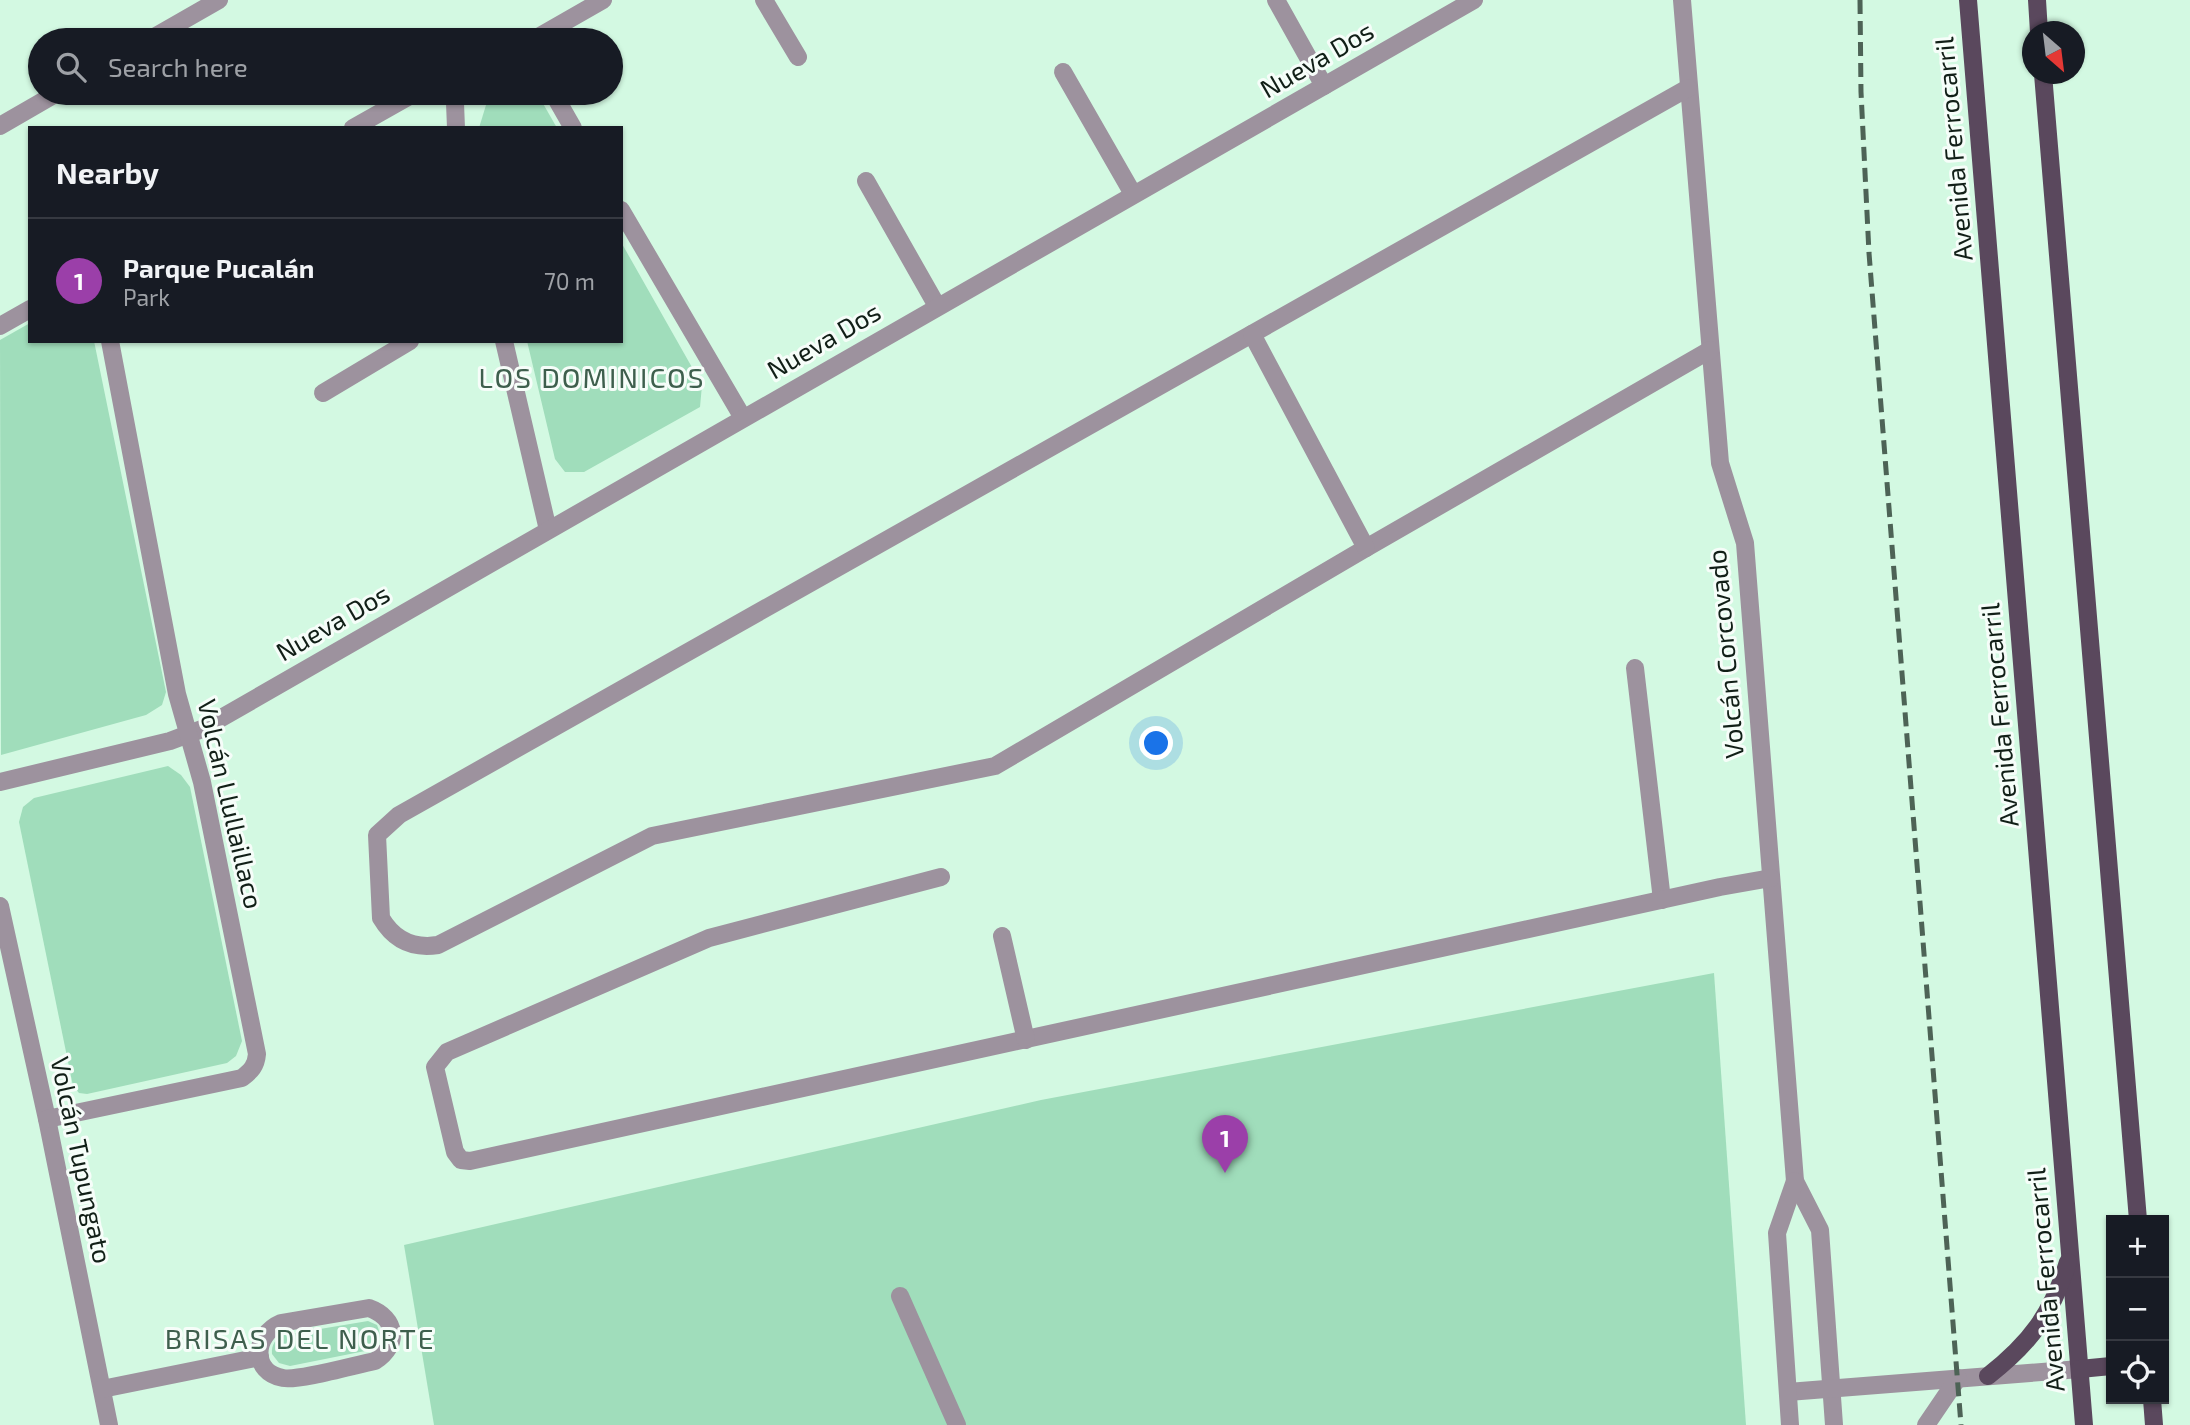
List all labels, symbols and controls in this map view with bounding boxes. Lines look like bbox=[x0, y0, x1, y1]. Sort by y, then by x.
street label: Nueva Dos bbox=[1254, 14, 1379, 104]
north arrow bbox=[2022, 21, 2085, 84]
search box bbox=[28, 28, 623, 105]
street label: Avenida Ferrocarril bbox=[1927, 36, 1978, 262]
icon: search bbox=[52, 48, 90, 86]
text: Search here bbox=[108, 51, 248, 82]
text: Nearby bbox=[56, 154, 159, 190]
text: Parque Pucalán bbox=[123, 252, 314, 283]
text: 1 bbox=[74, 267, 84, 295]
text: 70 m bbox=[544, 267, 595, 295]
text: Park bbox=[123, 283, 170, 311]
street label: Nueva Dos bbox=[761, 295, 886, 385]
district label: LOS DOMINICOS bbox=[479, 360, 705, 394]
street label: Volcán Corcovado bbox=[1700, 548, 1749, 760]
street label: Nueva Dos bbox=[270, 577, 395, 667]
street label: Avenida Ferrocarril bbox=[1973, 602, 2024, 828]
street label: Volcán Llullaillaco bbox=[192, 696, 271, 912]
your location bbox=[1139, 726, 1173, 760]
street label: Volcán Tupungato bbox=[45, 1053, 120, 1266]
pin: 1 bbox=[1202, 1115, 1248, 1173]
street label: Avenida Ferrocarril bbox=[2019, 1167, 2070, 1393]
map controls bbox=[2106, 1215, 2169, 1404]
button: + bbox=[2106, 1215, 2169, 1278]
button: − bbox=[2106, 1278, 2169, 1341]
district label: BRISAS DEL NORTE bbox=[165, 1321, 435, 1355]
button: locate bbox=[2106, 1341, 2169, 1404]

